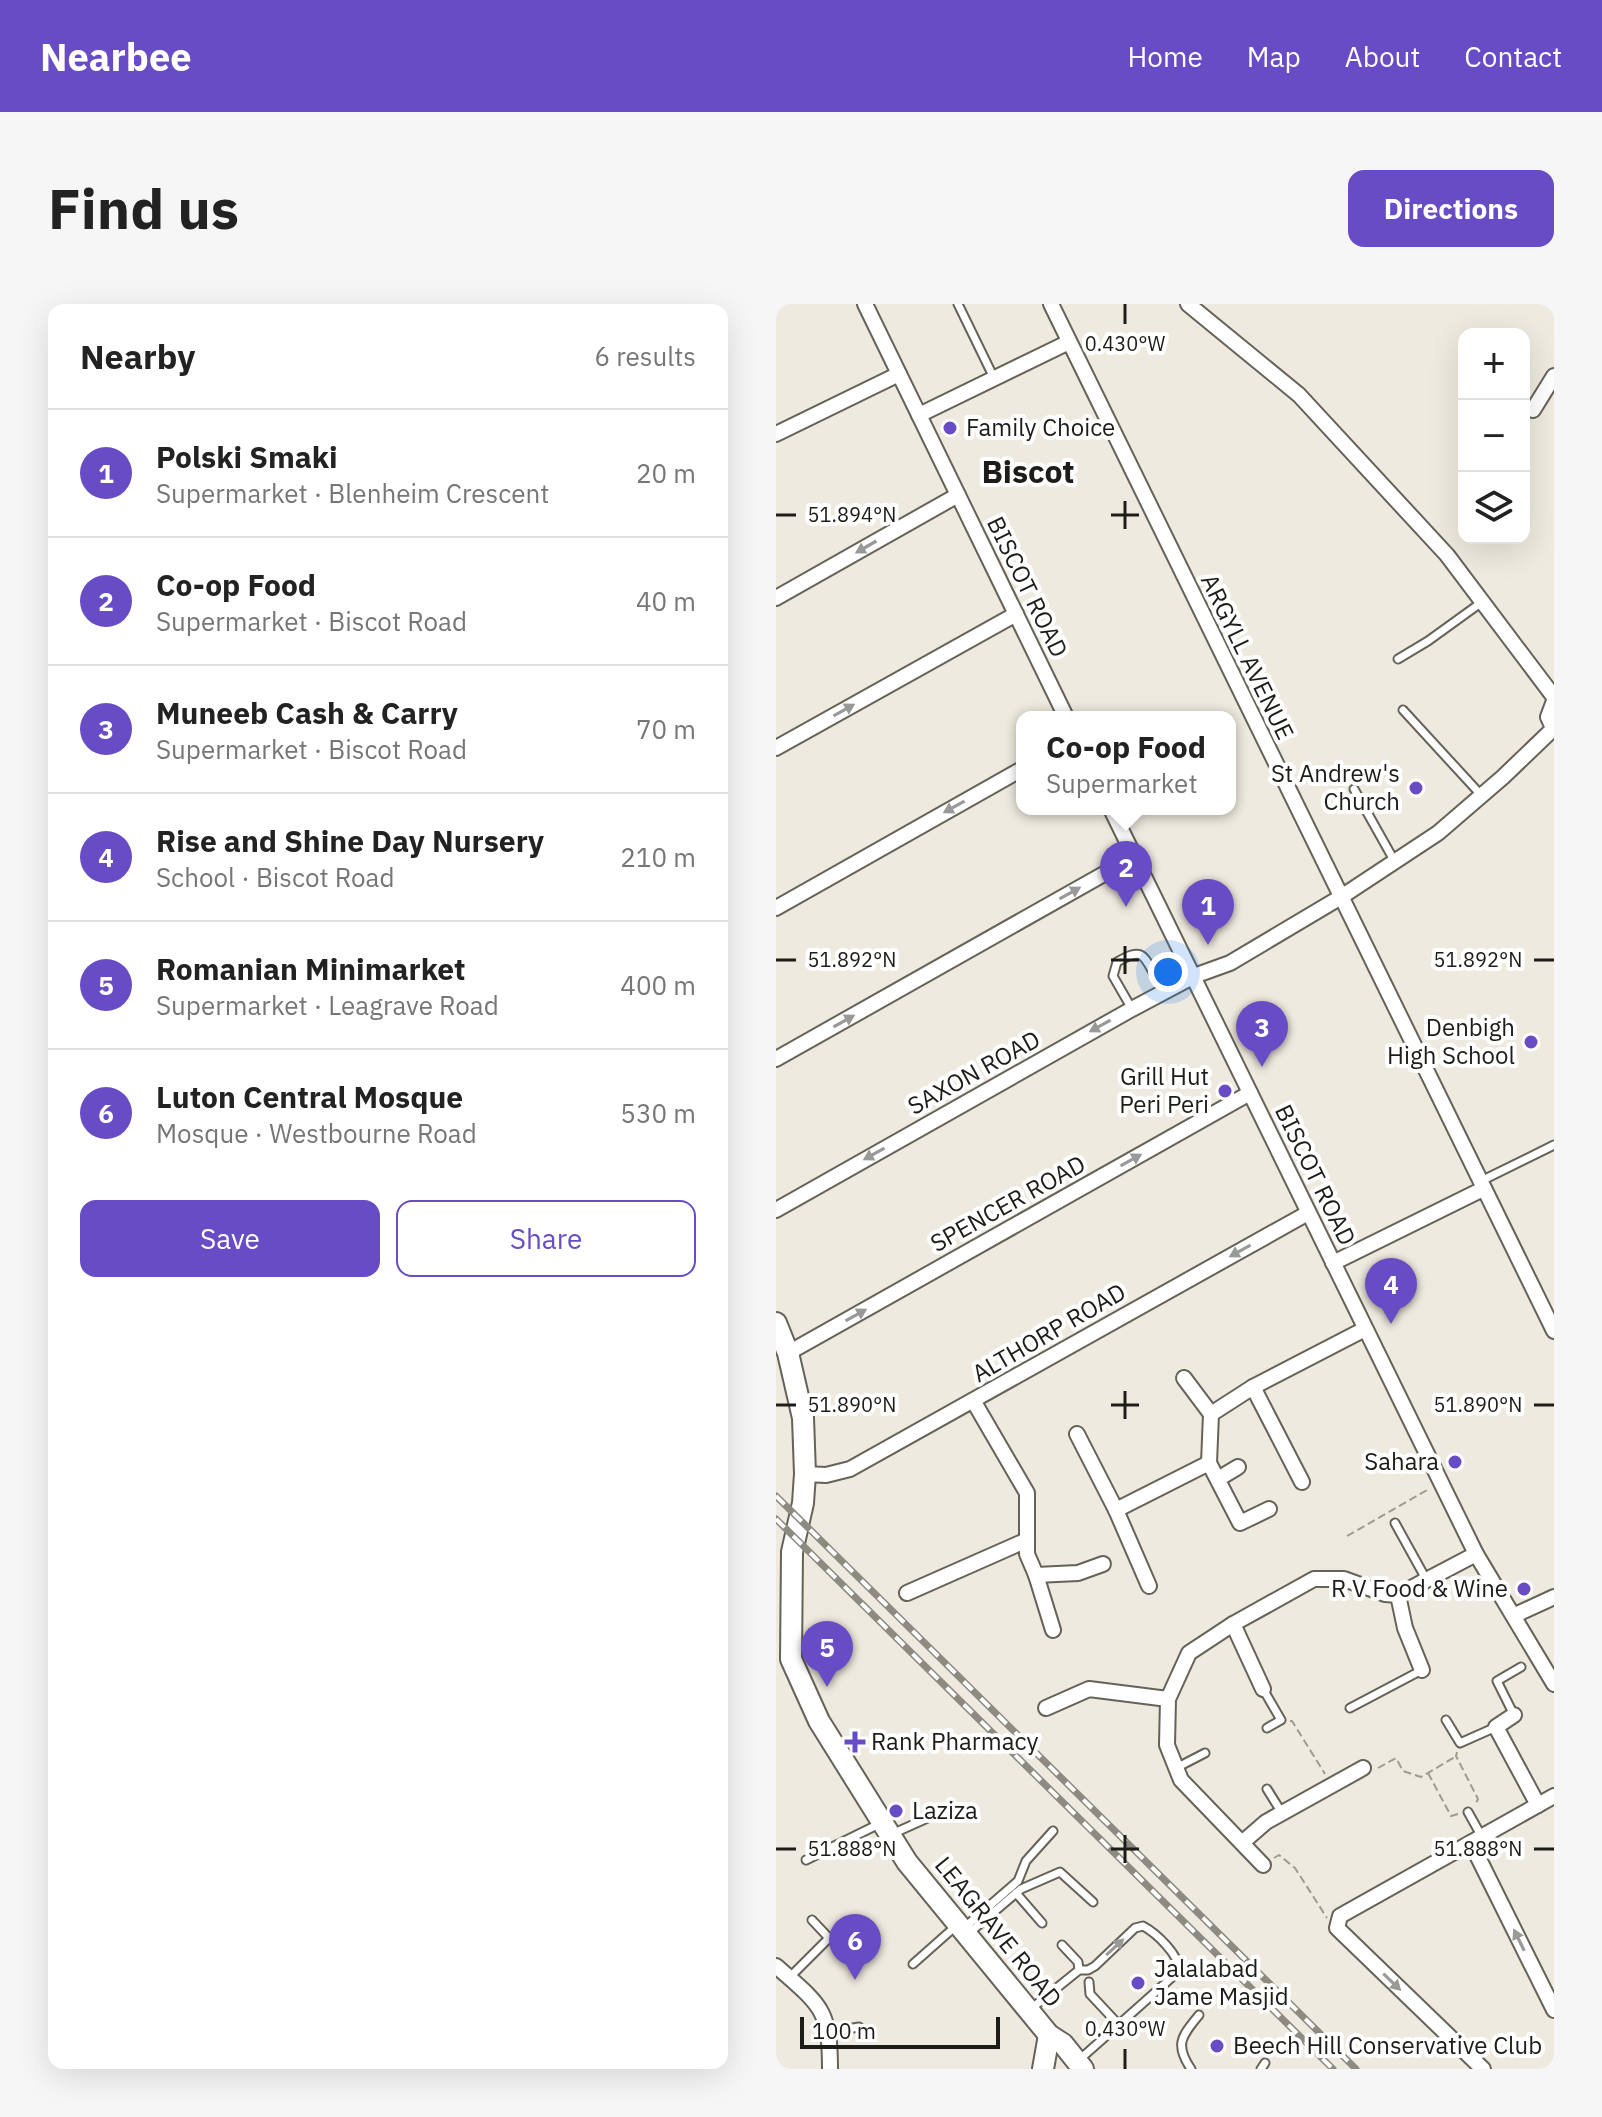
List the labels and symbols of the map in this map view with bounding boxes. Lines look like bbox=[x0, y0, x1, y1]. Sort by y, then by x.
text: 0.430°W bbox=[1085, 330, 1165, 357]
place label: Family Choice bbox=[966, 411, 1115, 443]
marker: Family Choice bbox=[941, 419, 959, 437]
district label: Biscot bbox=[981, 450, 1075, 492]
text: 51.894°N bbox=[808, 501, 896, 528]
street label: BISCOT ROAD bbox=[980, 511, 1076, 662]
one-way arrow bbox=[854, 541, 877, 554]
street label: ARGYLL AVENUE bbox=[1194, 568, 1302, 745]
one-way arrow bbox=[833, 703, 855, 717]
place label: St Andrew's Church bbox=[1271, 757, 1400, 817]
marker: St Andrew's Church bbox=[1407, 779, 1425, 797]
one-way arrow bbox=[943, 800, 965, 814]
pin: 2 bbox=[1100, 841, 1152, 907]
pin: 1 bbox=[1182, 879, 1234, 945]
one-way arrow bbox=[1059, 886, 1082, 900]
text: 51.892°N bbox=[808, 946, 896, 973]
text: 51.892°N bbox=[1434, 946, 1522, 973]
your location bbox=[1148, 952, 1188, 992]
pin: 3 bbox=[1236, 1001, 1288, 1067]
place label: Denbigh High School bbox=[1387, 1011, 1515, 1071]
one-way arrow bbox=[833, 1014, 855, 1028]
one-way arrow bbox=[1089, 1020, 1112, 1033]
street label: SAXON ROAD bbox=[902, 1023, 1045, 1122]
marker: Denbigh High School bbox=[1522, 1033, 1540, 1051]
place label: Grill Hut Peri Peri bbox=[1119, 1060, 1209, 1120]
marker: Grill Hut Peri Peri bbox=[1216, 1082, 1234, 1100]
street label: BISCOT ROAD bbox=[1268, 1099, 1364, 1250]
one-way arrow bbox=[863, 1147, 885, 1161]
street label: SPENCER ROAD bbox=[924, 1147, 1091, 1259]
one-way arrow bbox=[1120, 1153, 1143, 1167]
one-way arrow bbox=[1229, 1244, 1252, 1258]
pin: 4 bbox=[1365, 1258, 1417, 1324]
street label: ALTHORP ROAD bbox=[966, 1275, 1131, 1389]
one-way arrow bbox=[845, 1308, 867, 1322]
text: 51.890°N bbox=[808, 1391, 896, 1418]
text: 51.890°N bbox=[1434, 1391, 1522, 1418]
place label: Sahara bbox=[1364, 1445, 1439, 1477]
marker: Sahara bbox=[1446, 1453, 1464, 1471]
place label: R V Food & Wine bbox=[1331, 1572, 1508, 1604]
marker: R V Food & Wine bbox=[1515, 1580, 1533, 1598]
pin: 5 bbox=[801, 1621, 853, 1687]
place label: Rank Pharmacy bbox=[871, 1725, 1039, 1757]
marker: Rank Pharmacy bbox=[846, 1733, 864, 1751]
place label: Laziza bbox=[912, 1794, 978, 1826]
marker: Laziza bbox=[887, 1802, 905, 1820]
text: 51.888°N bbox=[808, 1835, 896, 1862]
text: 51.888°N bbox=[1434, 1835, 1522, 1862]
street label: LEAGRAVE ROAD bbox=[928, 1849, 1069, 2013]
pin: 6 bbox=[829, 1914, 881, 1980]
one-way arrow bbox=[1513, 1929, 1526, 1952]
one-way arrow bbox=[1106, 1938, 1125, 1956]
place label: Jalalabad Jame Masjid bbox=[1154, 1952, 1289, 2012]
one-way arrow bbox=[1382, 1973, 1401, 1991]
marker: Jalalabad Jame Masjid bbox=[1129, 1974, 1147, 1992]
scale bar bbox=[800, 2013, 1000, 2049]
text: 0.430°W bbox=[1085, 2015, 1165, 2042]
place label: Beech Hill Conservative Club bbox=[1233, 2029, 1542, 2061]
marker: Beech Hill Conservative Club bbox=[1208, 2037, 1226, 2055]

